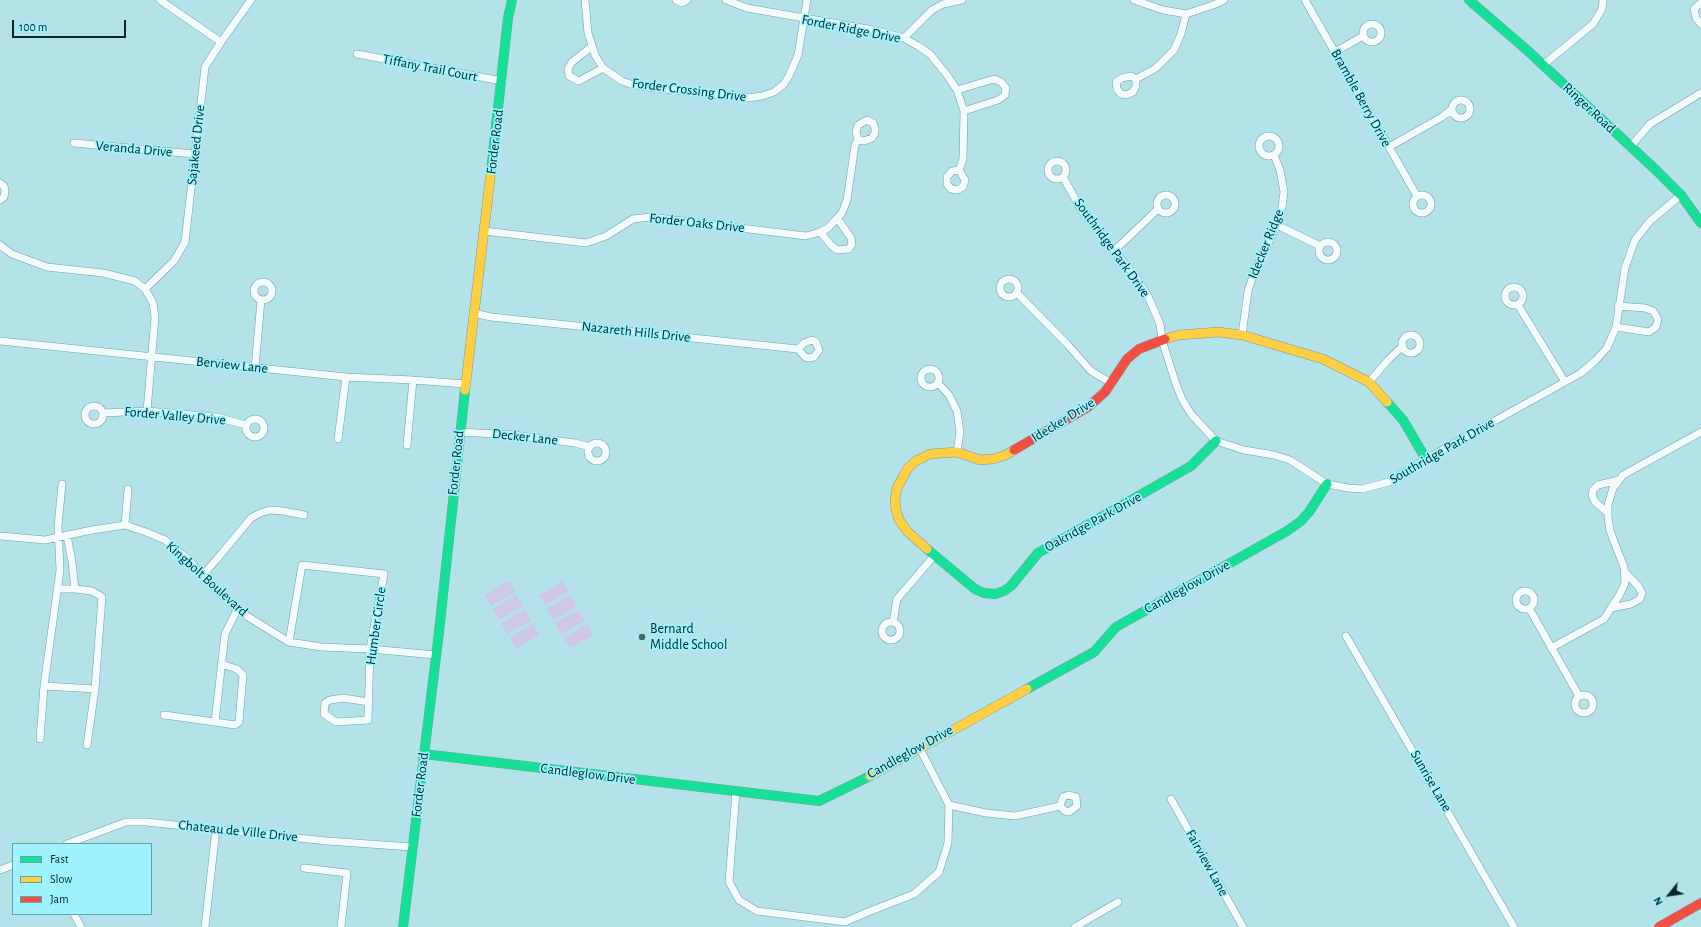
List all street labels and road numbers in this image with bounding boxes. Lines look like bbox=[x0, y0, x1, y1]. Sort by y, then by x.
street label: Forder Ridge Drive bbox=[800, 11, 902, 47]
street label: Bramble Berry Drive bbox=[1327, 46, 1395, 150]
street label: Tiffany Trail Court bbox=[381, 51, 479, 85]
street label: Forder Crossing Drive bbox=[631, 75, 747, 105]
street label: Ringer Road bbox=[1559, 79, 1619, 137]
street label: Sajakeed Drive bbox=[183, 104, 209, 186]
street label: Forder Road bbox=[483, 109, 507, 175]
street label: Veranda Drive bbox=[95, 137, 173, 161]
street label: Southridge Park Drive bbox=[1070, 195, 1154, 301]
street label: Idecker Ridge bbox=[1244, 207, 1288, 281]
street label: Forder Oaks Drive bbox=[649, 210, 745, 236]
street label: Nazareth Hills Drive bbox=[581, 318, 691, 346]
street label: Berview Lane bbox=[195, 353, 269, 377]
street label: Idecker Drive bbox=[1028, 394, 1098, 446]
street label: Forder Valley Drive bbox=[124, 403, 226, 429]
street label: Southridge Park Drive bbox=[1387, 414, 1497, 488]
street label: Decker Lane bbox=[491, 425, 559, 449]
street label: Forder Road bbox=[444, 430, 468, 496]
street label: Oakridge Park Drive bbox=[1042, 488, 1144, 556]
street label: Kingbolt Boulevard bbox=[163, 538, 251, 620]
street label: Candleglow Drive bbox=[1141, 556, 1233, 618]
street label: Humber Circle bbox=[362, 586, 390, 666]
street label: Candleglow Drive bbox=[864, 721, 956, 783]
street label: Sunrise Lane bbox=[1407, 747, 1455, 815]
street label: Forder Road bbox=[408, 752, 432, 818]
street label: Candleglow Drive bbox=[539, 760, 637, 788]
street label: Chateau de Ville Drive bbox=[178, 816, 298, 846]
street label: Fairview Lane bbox=[1182, 827, 1232, 899]

